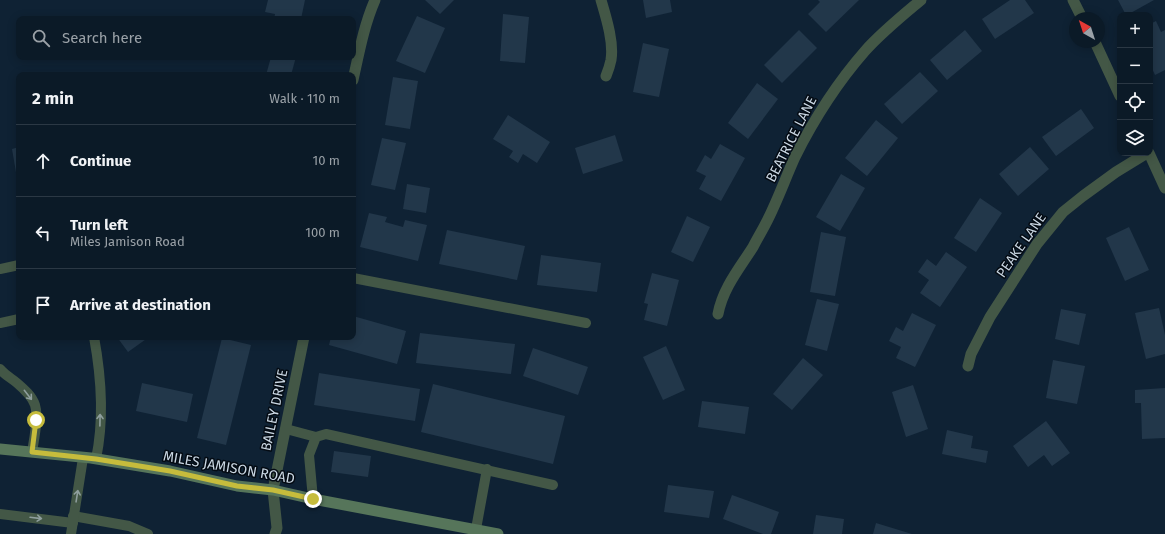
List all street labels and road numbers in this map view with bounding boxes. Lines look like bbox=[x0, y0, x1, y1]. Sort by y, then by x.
street label: BEATRICE LANE bbox=[762, 93, 820, 185]
street label: PEAKE LANE bbox=[993, 210, 1050, 281]
street label: BAILEY DRIVE bbox=[258, 368, 291, 453]
street label: MILES JAMISON ROAD bbox=[162, 448, 296, 487]

